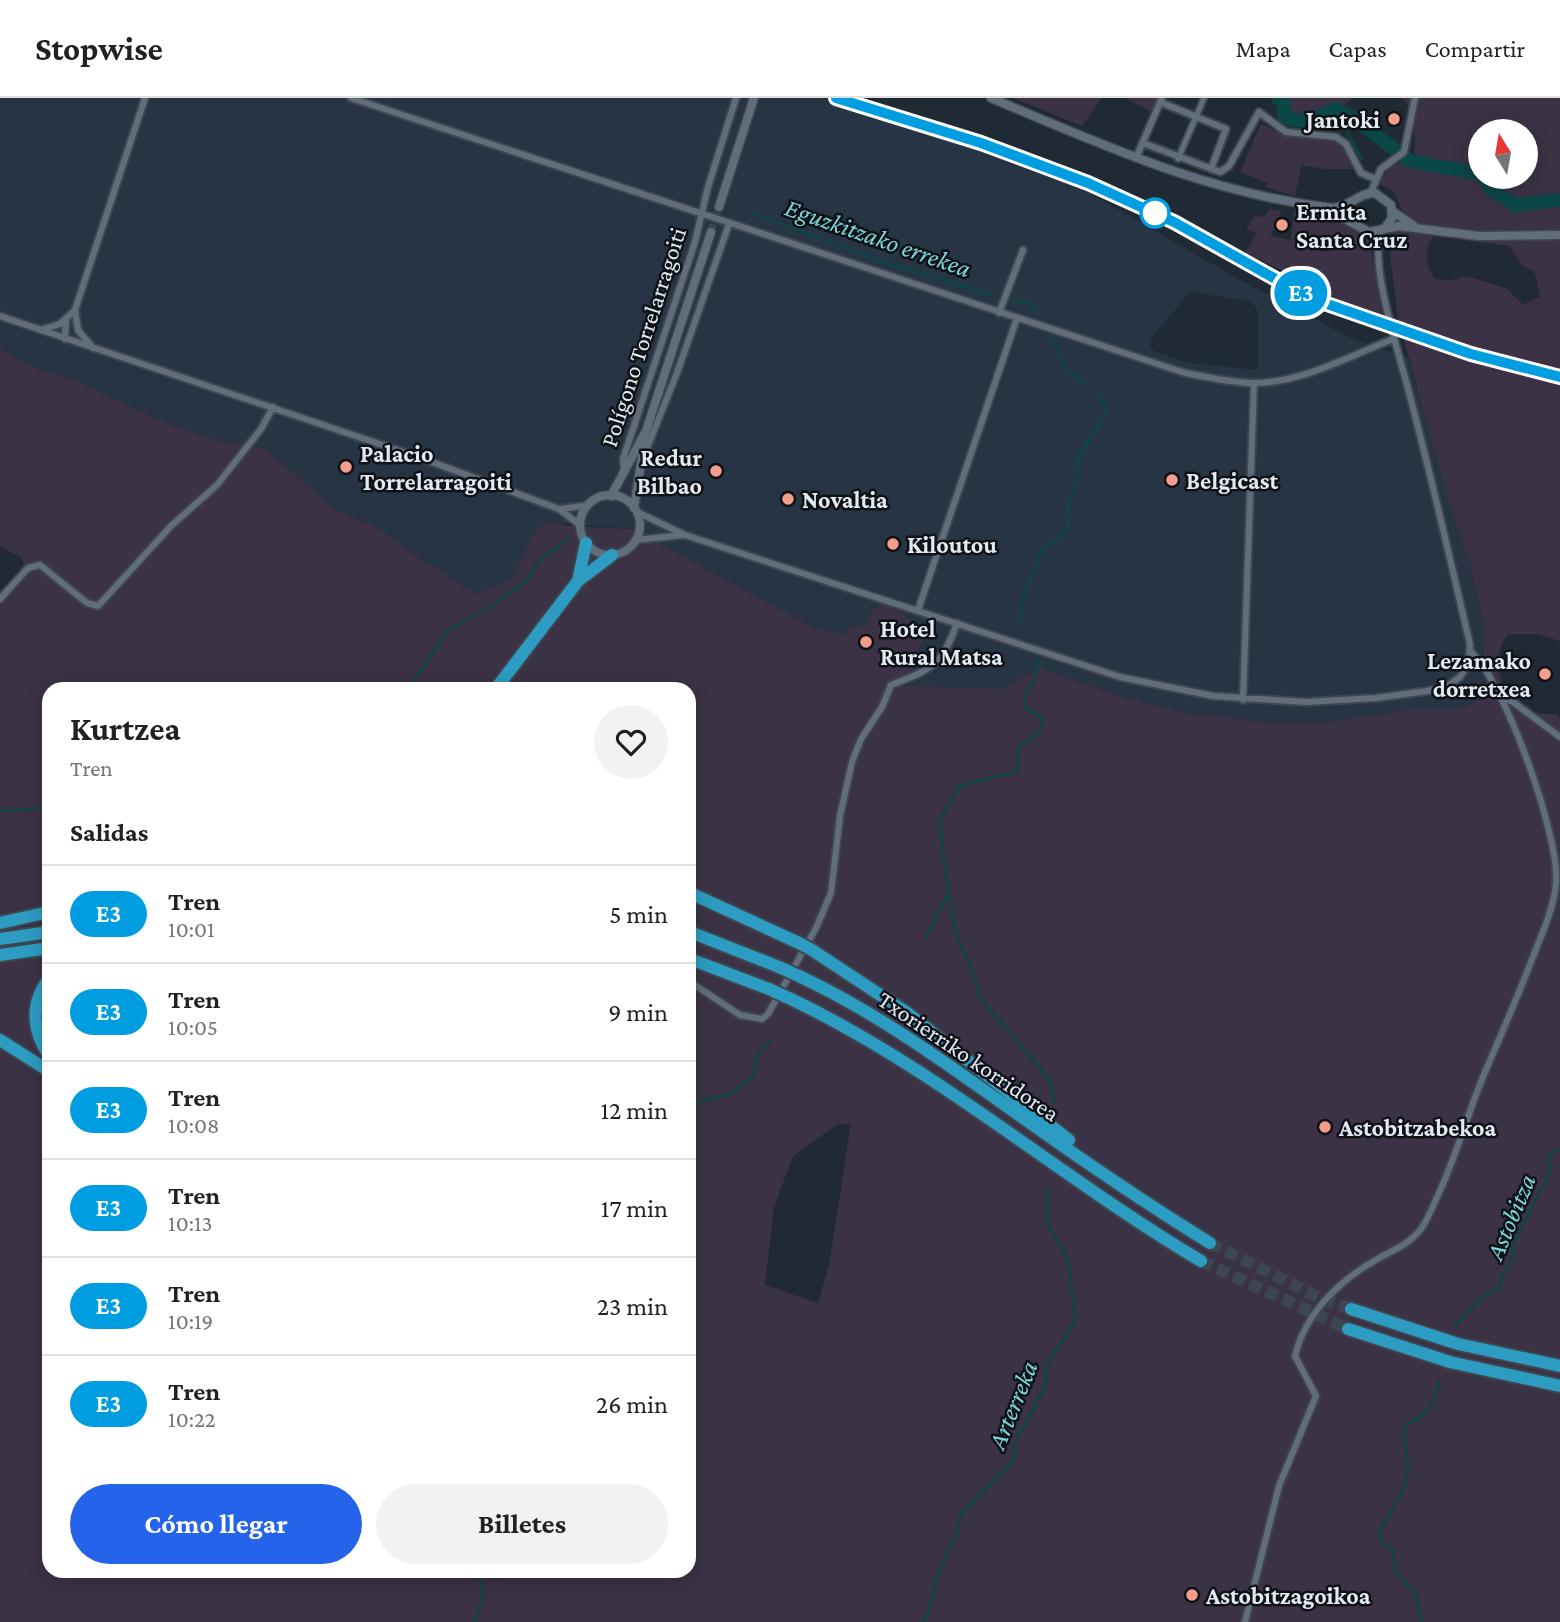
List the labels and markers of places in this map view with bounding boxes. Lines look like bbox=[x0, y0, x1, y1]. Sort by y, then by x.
place label: Jantoki bbox=[1303, 106, 1380, 133]
marker: Jantoki bbox=[1386, 111, 1402, 127]
unlabelled marker bbox=[1140, 198, 1170, 228]
place label: Ermita Santa Cruz bbox=[1296, 198, 1407, 253]
marker: Ermita Santa Cruz bbox=[1274, 217, 1290, 233]
place label: Palacio Torrelarragoiti bbox=[360, 440, 512, 495]
place label: Redur Bilbao bbox=[637, 444, 702, 499]
marker: Palacio Torrelarragoiti bbox=[338, 459, 354, 475]
marker: Redur Bilbao bbox=[708, 463, 724, 479]
place label: Belgicast bbox=[1186, 467, 1279, 494]
marker: Belgicast bbox=[1164, 472, 1180, 488]
place label: Novaltia bbox=[802, 486, 888, 513]
marker: Novaltia bbox=[780, 491, 796, 507]
place label: Kiloutou bbox=[907, 531, 997, 558]
marker: Kiloutou bbox=[885, 536, 901, 552]
place label: Hotel Rural Matsa bbox=[880, 615, 1003, 670]
marker: Hotel Rural Matsa bbox=[858, 634, 874, 650]
place label: Lezamako dorretxea bbox=[1427, 647, 1531, 702]
marker: Lezamako dorretxea bbox=[1537, 666, 1553, 682]
place label: Astobitzabekoa bbox=[1338, 1114, 1497, 1141]
marker: Astobitzabekoa bbox=[1317, 1119, 1333, 1135]
place label: Astobitzagoikoa bbox=[1205, 1582, 1371, 1609]
marker: Astobitzagoikoa bbox=[1184, 1587, 1200, 1603]

